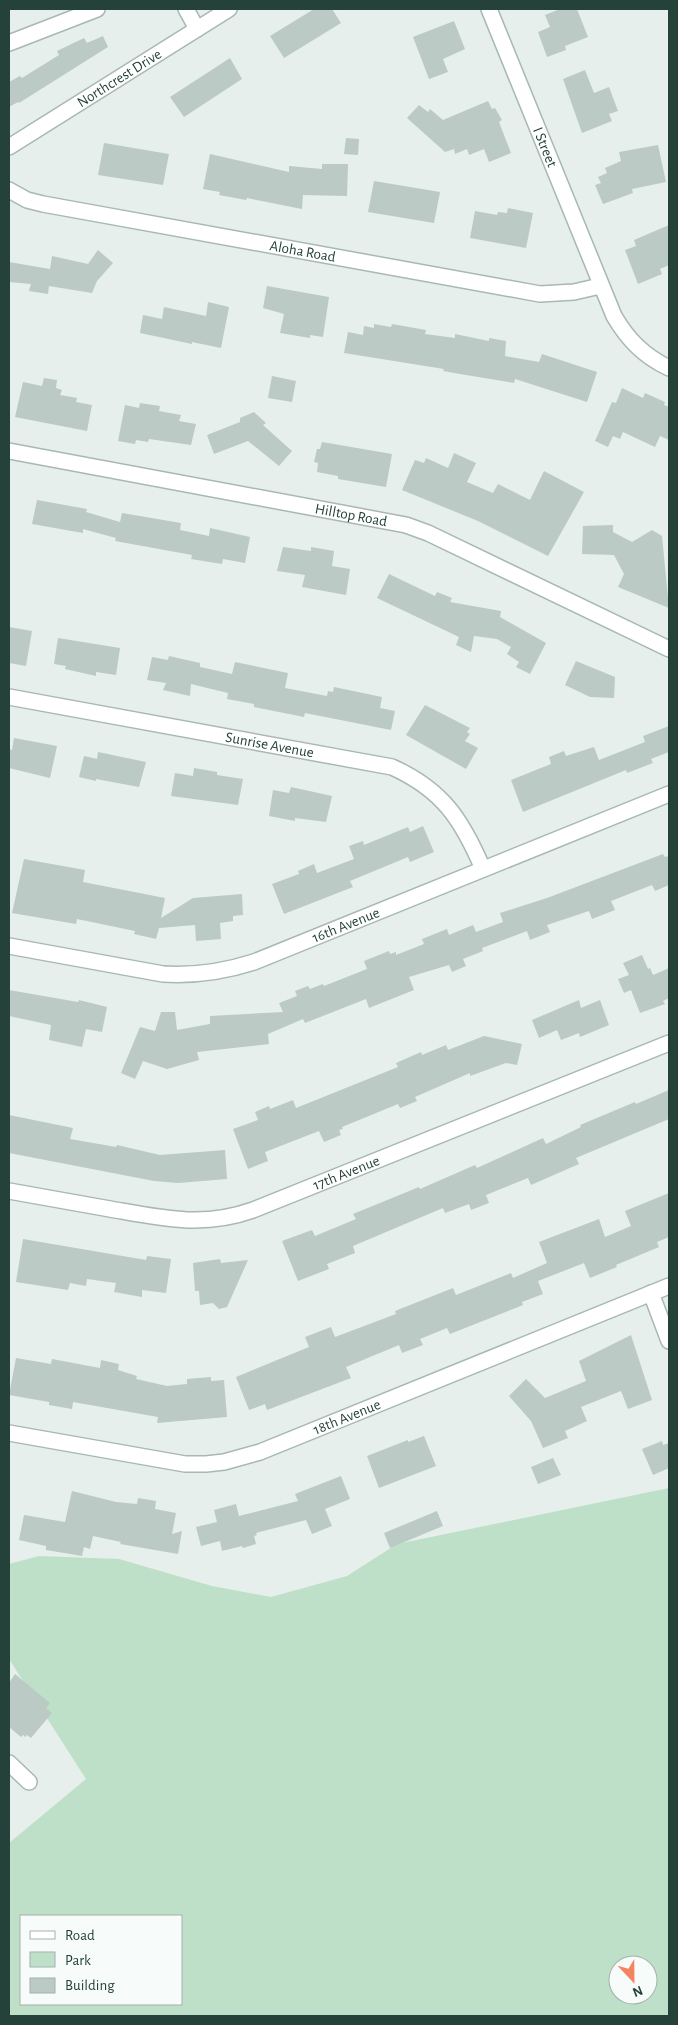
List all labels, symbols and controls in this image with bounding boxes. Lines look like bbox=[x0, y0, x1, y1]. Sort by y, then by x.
street label: Northcrest Drive bbox=[74, 46, 164, 110]
street label: I Street bbox=[530, 125, 560, 169]
street label: Aloha Road bbox=[268, 238, 337, 264]
street label: Hilltop Road bbox=[314, 501, 389, 529]
street label: Sunrise Avenue bbox=[224, 729, 315, 760]
street label: 16th Avenue bbox=[310, 904, 382, 945]
street label: 17th Avenue bbox=[311, 1152, 382, 1193]
street label: 18th Avenue bbox=[311, 1396, 383, 1437]
legend bbox=[20, 1915, 182, 2005]
text: Road bbox=[65, 1928, 95, 1943]
text: Park bbox=[65, 1953, 91, 1968]
north arrow bbox=[608, 1955, 658, 2005]
text: Building bbox=[65, 1978, 115, 1993]
text: N bbox=[630, 1983, 645, 1999]

